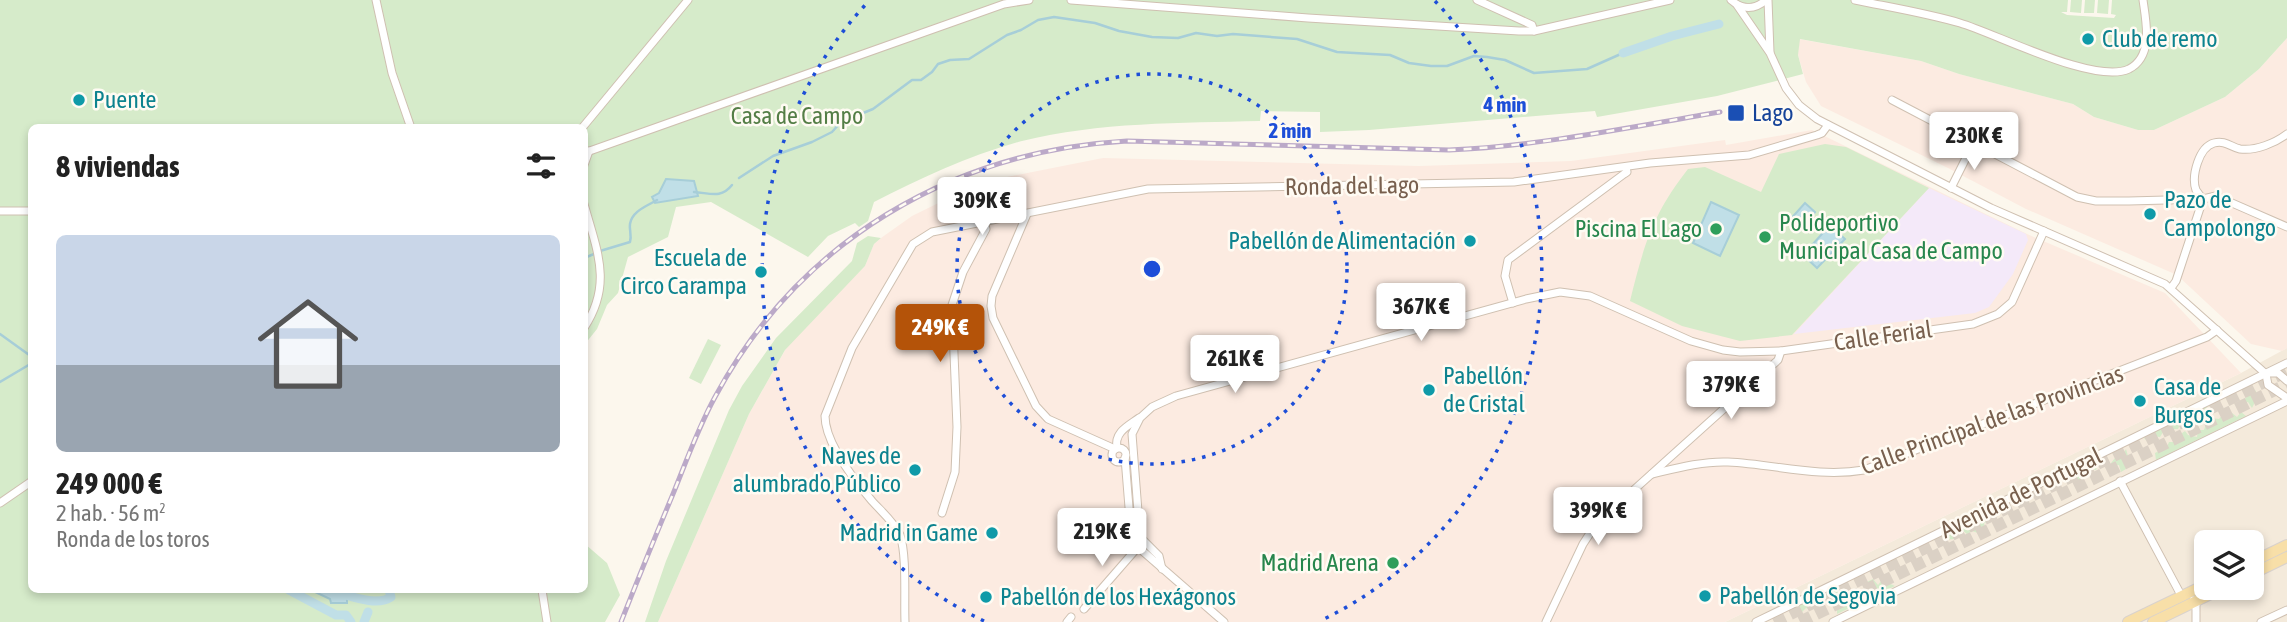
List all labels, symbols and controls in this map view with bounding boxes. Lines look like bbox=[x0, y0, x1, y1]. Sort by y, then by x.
place label: Club de remo bbox=[2102, 25, 2218, 52]
marker: Club de remo bbox=[2080, 31, 2096, 47]
place label: Puente bbox=[93, 86, 156, 113]
marker: Puente bbox=[71, 92, 87, 108]
text: 4 min bbox=[1483, 92, 1526, 116]
place label: Lago bbox=[1752, 99, 1794, 126]
park label: Casa de Campo bbox=[731, 102, 863, 129]
marker: Lago bbox=[1726, 103, 1746, 123]
pin: 230K € bbox=[1917, 113, 2031, 172]
text: 2 min bbox=[1269, 118, 1311, 142]
text: 230K € bbox=[1945, 122, 2003, 148]
icon: filters bbox=[522, 147, 560, 185]
text: 8 viviendas bbox=[56, 149, 180, 183]
street label: Ronda del Lago bbox=[1285, 171, 1419, 200]
pin: 309K € bbox=[925, 177, 1039, 237]
place label: Pazo de Campolongo bbox=[2164, 186, 2276, 241]
text: 309K € bbox=[953, 187, 1011, 213]
marker: Pazo de Campolongo bbox=[2142, 206, 2158, 222]
place label: Polideportivo Municipal Casa de Campo bbox=[1779, 209, 2003, 264]
place label: Piscina El Lago bbox=[1575, 215, 1702, 242]
marker: Piscina El Lago bbox=[1708, 221, 1724, 237]
place label: Pabellón de Alimentación bbox=[1228, 227, 1456, 254]
marker: Polideportivo Municipal Casa de Campo bbox=[1757, 229, 1773, 245]
marker: Pabellón de Alimentación bbox=[1462, 233, 1478, 249]
place label: Escuela de Circo Carampa bbox=[621, 244, 747, 299]
centre of rings bbox=[1140, 257, 1164, 281]
marker: Escuela de Circo Carampa bbox=[753, 264, 769, 280]
icon: home bbox=[245, 281, 371, 407]
pin: 367K € bbox=[1364, 284, 1478, 343]
text: 367K € bbox=[1392, 293, 1450, 319]
pin: 249K € bbox=[883, 304, 997, 364]
text: 249K € bbox=[911, 314, 969, 340]
street label: Calle Ferial bbox=[1832, 315, 1934, 356]
pin: 261K € bbox=[1178, 336, 1292, 395]
text: 261K € bbox=[1206, 345, 1264, 371]
street label: Calle Principal de las Provincias bbox=[1857, 359, 2127, 480]
place label: Pabellón de Cristal bbox=[1443, 362, 1526, 417]
pin: 379K € bbox=[1674, 362, 1788, 421]
text: 379K € bbox=[1702, 371, 1760, 397]
place label: Casa de Burgos bbox=[2154, 373, 2221, 428]
marker: Pabellón de Cristal bbox=[1421, 382, 1437, 398]
marker: Casa de Burgos bbox=[2132, 393, 2148, 409]
street label: Avenida de Portugal bbox=[1936, 441, 2107, 543]
place label: Naves de alumbrado Público bbox=[733, 442, 901, 497]
marker: Naves de alumbrado Público bbox=[907, 462, 923, 478]
text: 249 000 € bbox=[56, 466, 162, 500]
pin: 399K € bbox=[1541, 488, 1655, 547]
text: 399K € bbox=[1569, 497, 1627, 523]
text: 2 hab. · 56 m² bbox=[56, 500, 166, 526]
pin: 219K € bbox=[1045, 508, 1159, 568]
text: 219K € bbox=[1073, 518, 1131, 544]
place label: Madrid in Game bbox=[840, 519, 978, 546]
marker: Madrid in Game bbox=[984, 525, 1000, 541]
text: Ronda de los toros bbox=[56, 526, 210, 552]
map controls bbox=[2194, 530, 2264, 600]
button: layers bbox=[2194, 530, 2264, 600]
place label: Madrid Arena bbox=[1261, 549, 1379, 576]
marker: Madrid Arena bbox=[1385, 555, 1401, 571]
place label: Pabellón de Segovia bbox=[1719, 582, 1896, 609]
place label: Pabellón de los Hexágonos bbox=[1000, 583, 1236, 610]
marker: Pabellón de Segovia bbox=[1697, 588, 1713, 604]
marker: Pabellón de los Hexágonos bbox=[978, 589, 994, 605]

